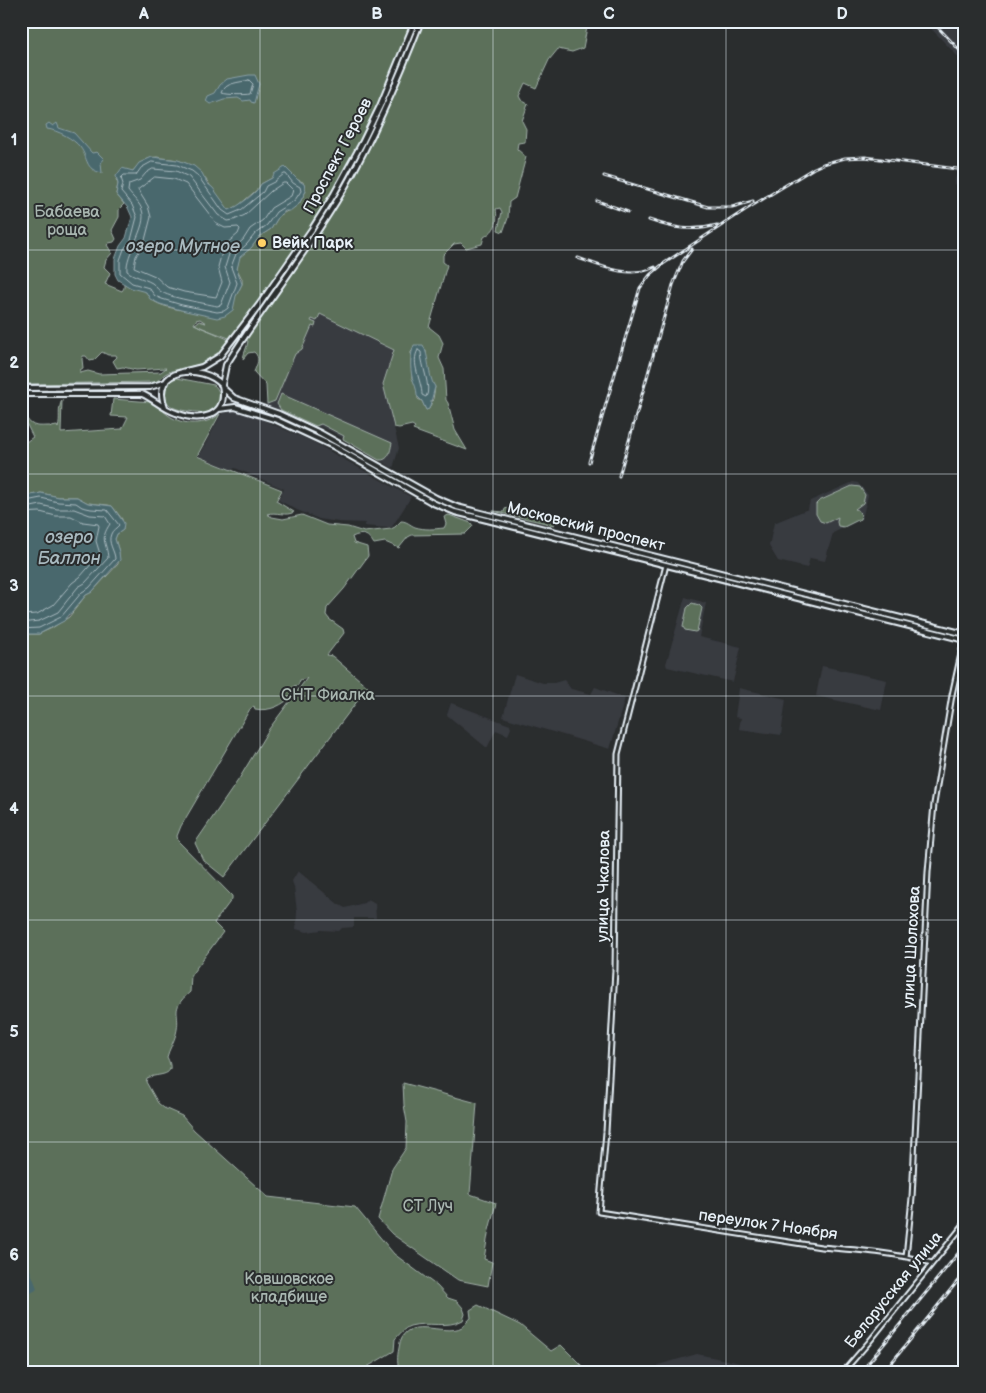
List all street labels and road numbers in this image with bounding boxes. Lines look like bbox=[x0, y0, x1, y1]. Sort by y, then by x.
street label: Проспект Героев bbox=[300, 94, 377, 217]
street label: Московский проспект bbox=[505, 498, 667, 556]
street label: улица Чкалова bbox=[594, 829, 614, 942]
street label: улица Шолохова bbox=[899, 885, 925, 1009]
street label: переулок 7 Ноября bbox=[697, 1206, 839, 1244]
street label: Белорусская улица bbox=[841, 1227, 947, 1352]

